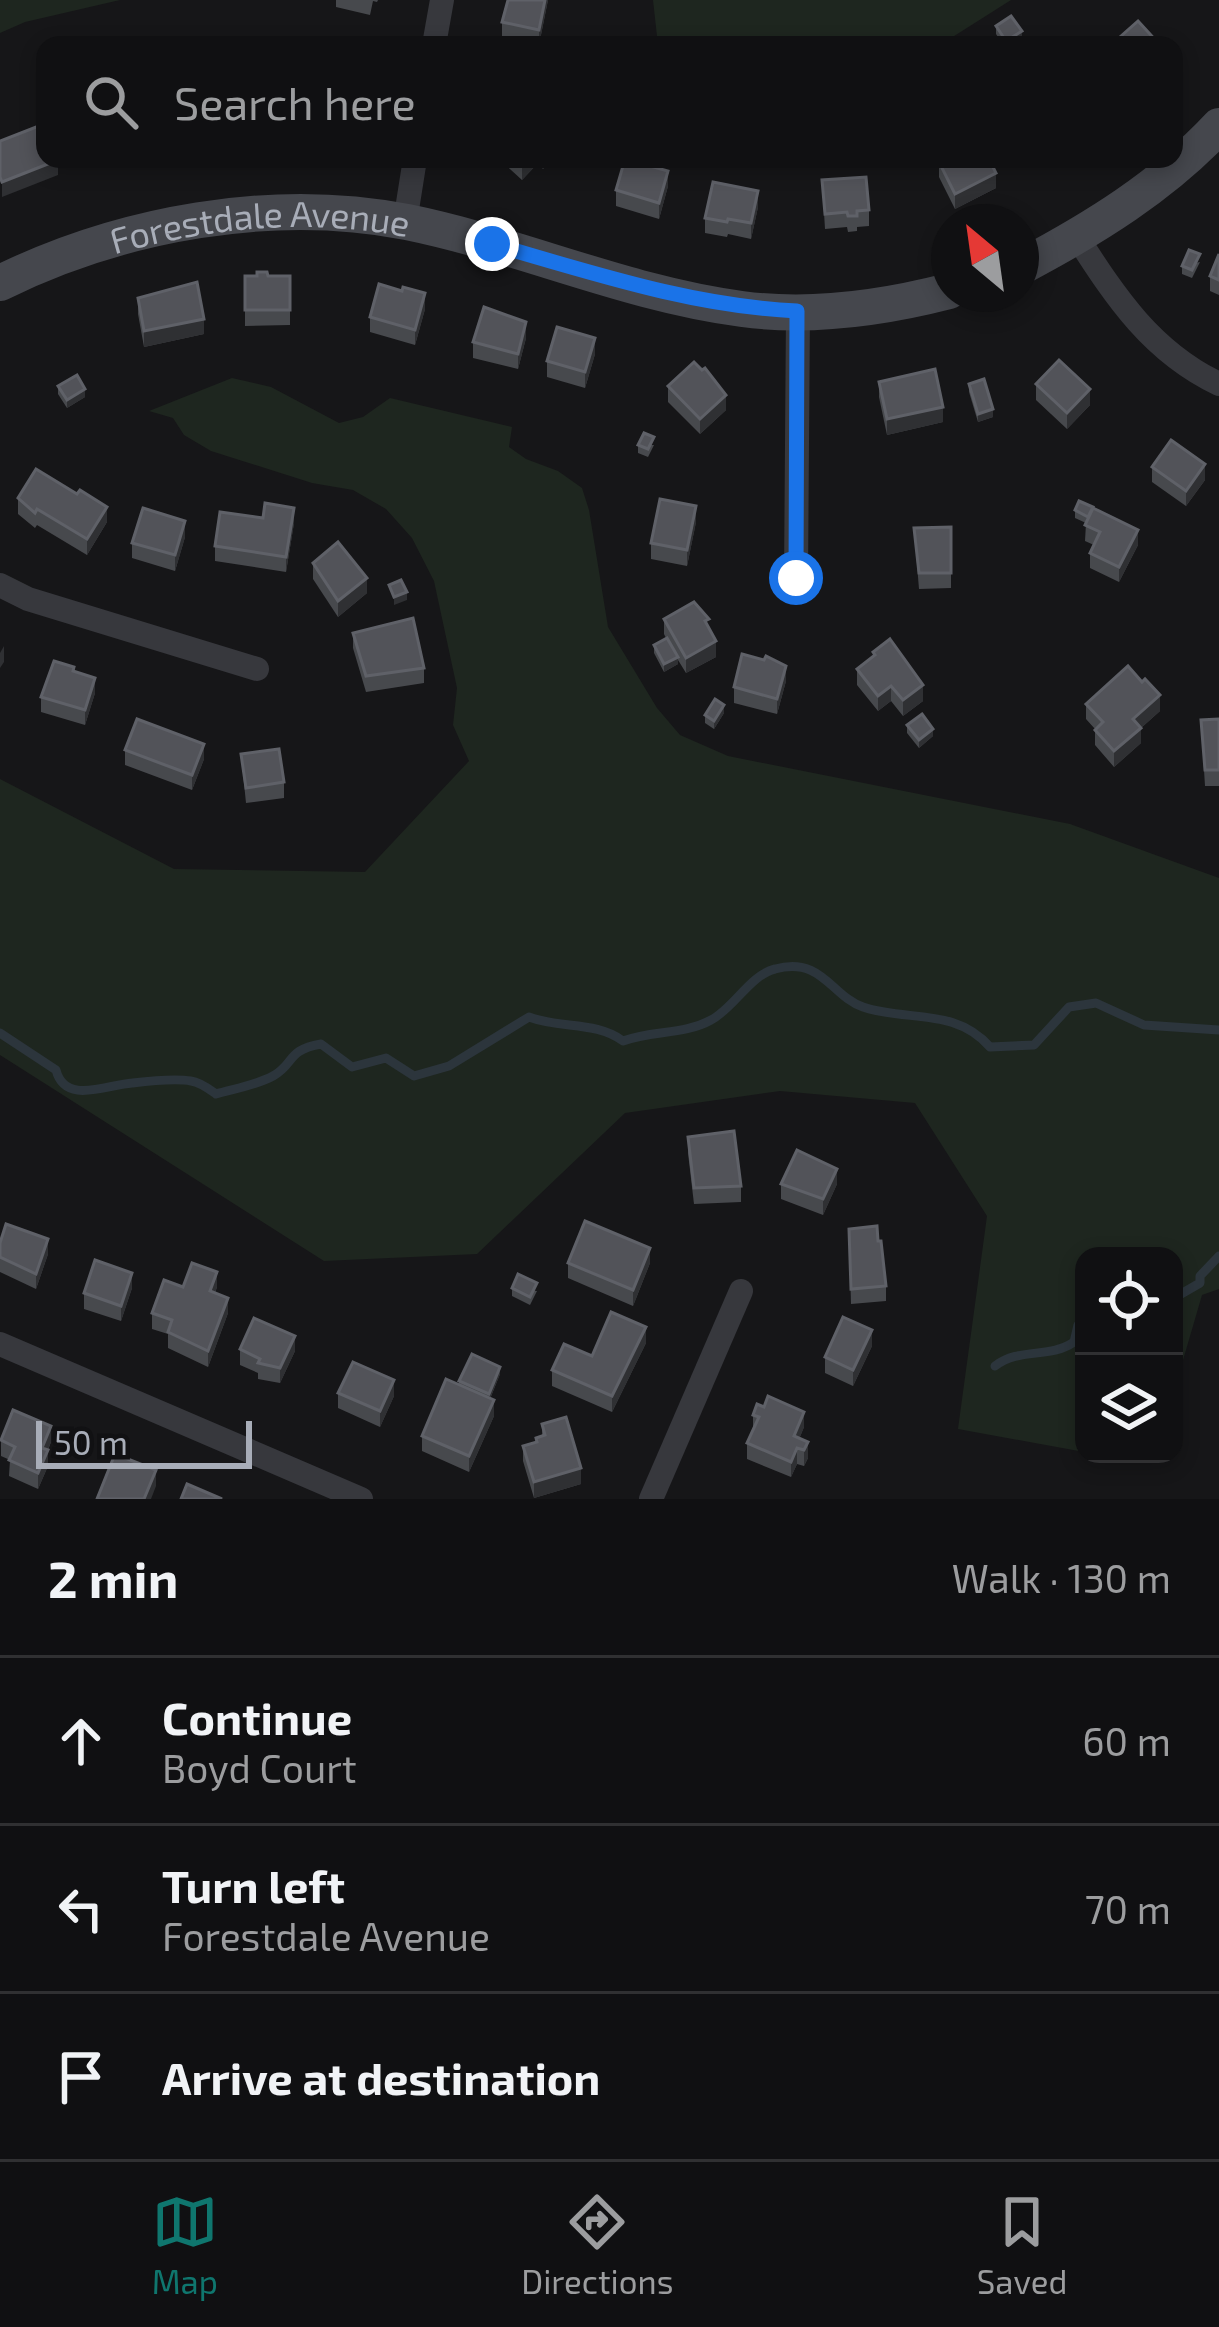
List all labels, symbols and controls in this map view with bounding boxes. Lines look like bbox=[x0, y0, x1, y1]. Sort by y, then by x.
search box bbox=[36, 36, 1183, 168]
icon: search bbox=[78, 69, 144, 135]
text: Search here bbox=[174, 75, 416, 129]
street label: Forestdale Avenue bbox=[105, 191, 414, 261]
north arrow bbox=[931, 204, 1039, 312]
route end bbox=[465, 217, 519, 271]
route start bbox=[769, 551, 823, 605]
map controls bbox=[1075, 1247, 1183, 1463]
button: locate bbox=[1075, 1247, 1183, 1355]
button: layers bbox=[1075, 1355, 1183, 1463]
scale bar bbox=[36, 1415, 252, 1468]
text: 50 m bbox=[54, 1422, 128, 1462]
text: 2 min bbox=[48, 1547, 178, 1608]
text: Walk · 130 m bbox=[952, 1554, 1171, 1601]
text: Continue bbox=[162, 1690, 352, 1744]
icon: ahead bbox=[48, 1708, 114, 1774]
text: 60 m bbox=[1082, 1717, 1171, 1764]
text: Boyd Court bbox=[162, 1744, 357, 1791]
text: Turn left bbox=[162, 1858, 345, 1912]
icon: left bbox=[48, 1876, 114, 1942]
text: 70 m bbox=[1085, 1885, 1171, 1932]
text: Forestdale Avenue bbox=[162, 1912, 490, 1959]
icon: arrive bbox=[48, 2044, 114, 2110]
text: Arrive at destination bbox=[162, 2050, 600, 2104]
tab: Map bbox=[152, 2189, 218, 2301]
tab: Directions bbox=[521, 2189, 673, 2301]
tab: Saved bbox=[977, 2189, 1067, 2301]

